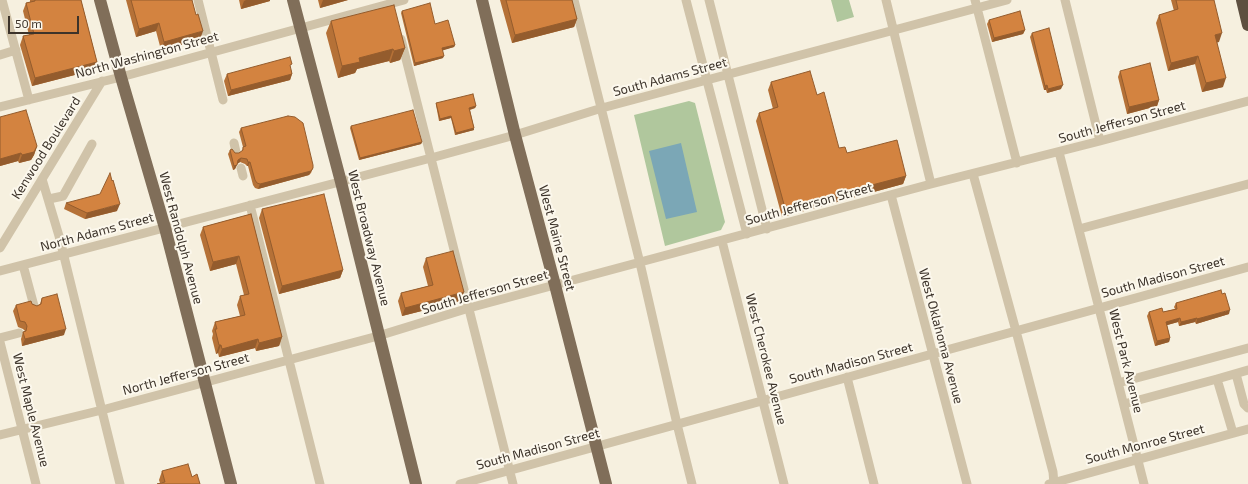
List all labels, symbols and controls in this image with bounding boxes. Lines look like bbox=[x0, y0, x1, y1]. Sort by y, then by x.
scale bar bbox=[10, 8, 81, 34]
text: 50 m bbox=[15, 16, 42, 30]
street label: North Washington Street bbox=[74, 28, 220, 82]
street label: South Adams Street bbox=[611, 54, 729, 100]
street label: Kenwood Boulevard bbox=[8, 94, 84, 202]
street label: South Jefferson Street bbox=[1057, 98, 1187, 146]
street label: West Broadway Avenue bbox=[345, 168, 393, 308]
street label: West Randolph Avenue bbox=[156, 170, 206, 306]
street label: South Jefferson Street bbox=[744, 180, 874, 228]
street label: West Maine Street bbox=[535, 183, 579, 293]
street label: North Adams Street bbox=[39, 209, 155, 255]
street label: South Madison Street bbox=[1100, 253, 1226, 301]
street label: South Jefferson Street bbox=[420, 266, 550, 318]
street label: West Oklahoma Avenue bbox=[915, 266, 967, 406]
street label: West Cherokee Avenue bbox=[742, 292, 790, 426]
street label: West Park Avenue bbox=[1106, 307, 1146, 415]
street label: South Madison Street bbox=[788, 339, 914, 387]
street label: North Jefferson Street bbox=[121, 350, 251, 398]
street label: West Maple Avenue bbox=[9, 351, 53, 469]
street label: South Monroe Street bbox=[1084, 421, 1206, 467]
street label: South Madison Street bbox=[475, 425, 601, 473]

